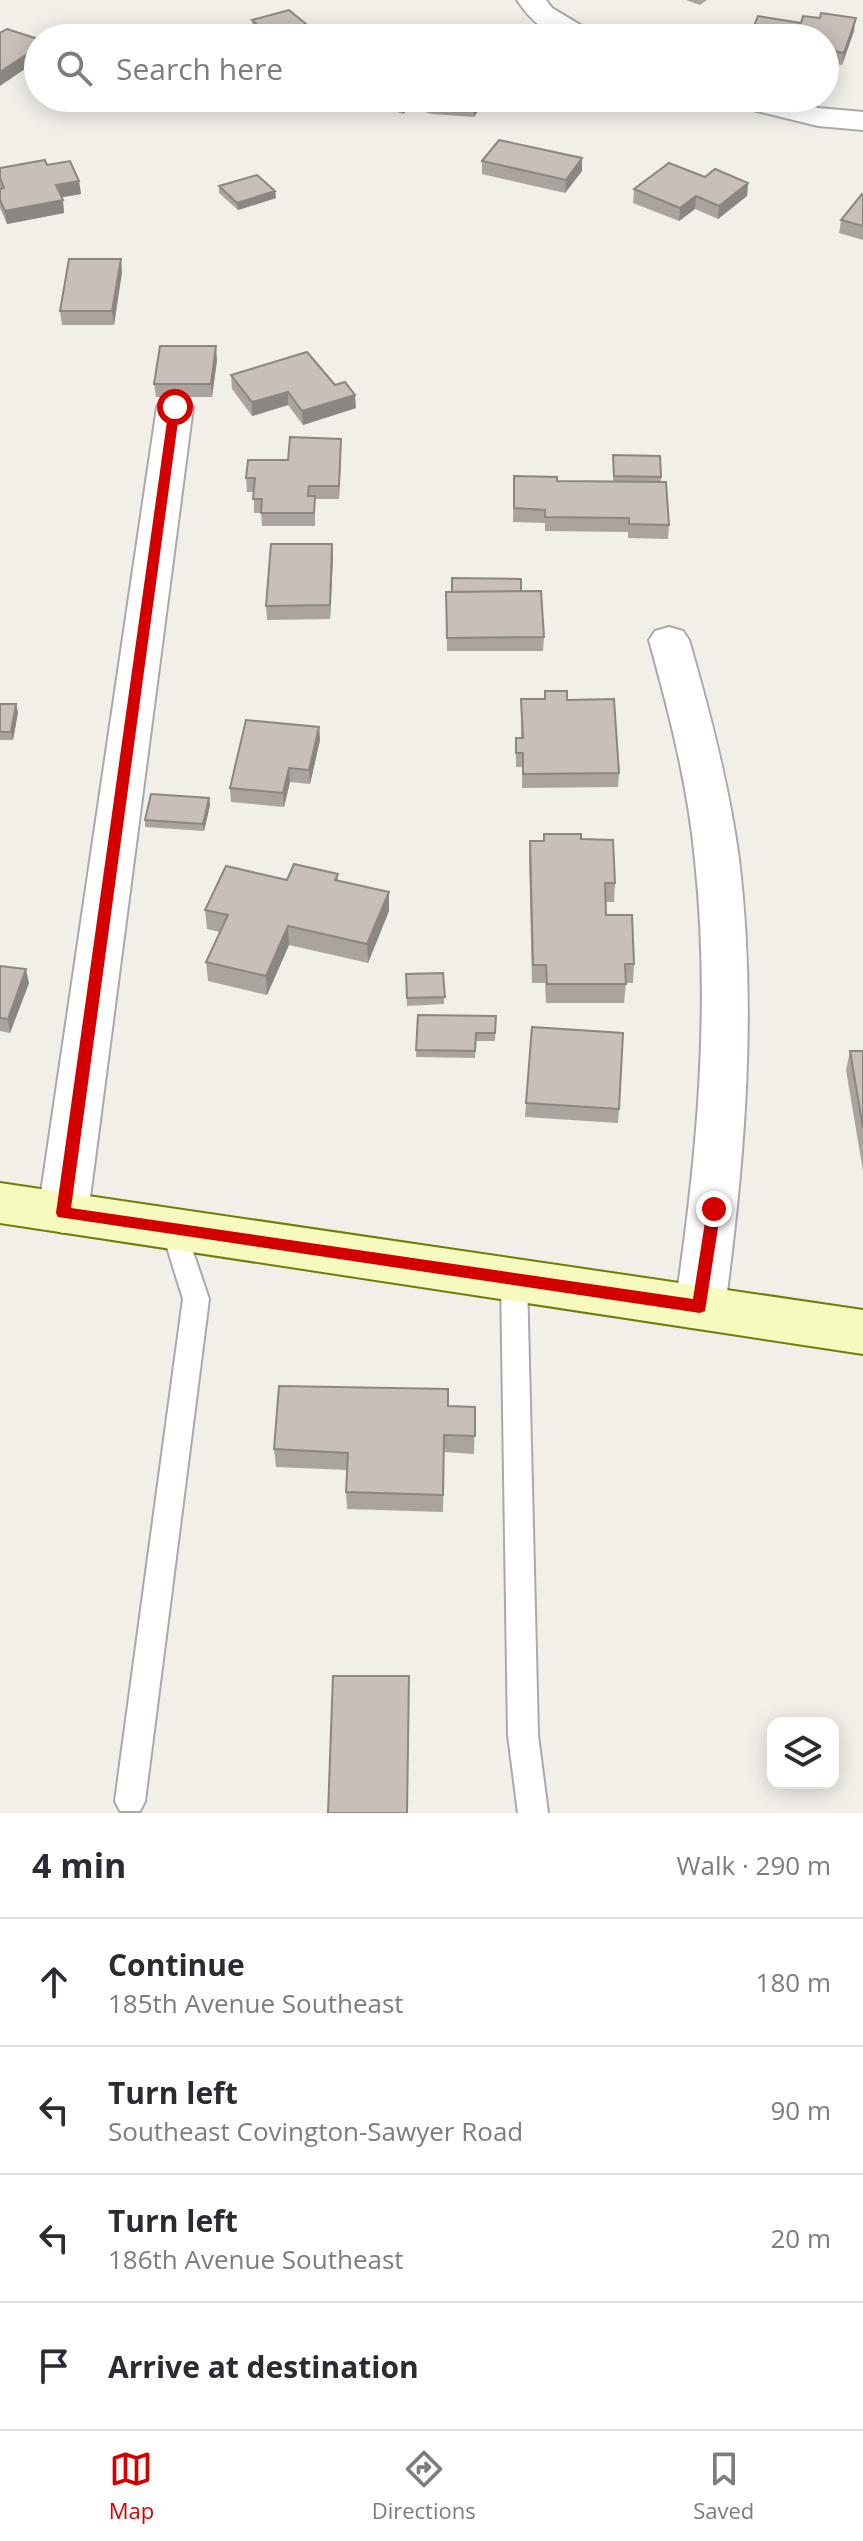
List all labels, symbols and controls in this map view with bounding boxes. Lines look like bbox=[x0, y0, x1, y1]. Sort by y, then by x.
search box bbox=[24, 24, 839, 112]
icon: search bbox=[52, 46, 96, 90]
text: Search here bbox=[116, 48, 283, 89]
route start bbox=[157, 389, 193, 425]
route end bbox=[696, 1191, 732, 1227]
map controls bbox=[767, 1717, 839, 1789]
button: layers bbox=[767, 1717, 839, 1789]
text: 4 min bbox=[32, 1842, 126, 1888]
text: Walk · 290 m bbox=[677, 1847, 831, 1883]
text: Continue bbox=[108, 1944, 245, 1985]
icon: ahead bbox=[32, 1960, 76, 2004]
text: 180 m bbox=[756, 1964, 831, 2000]
text: 185th Avenue Southeast bbox=[108, 1985, 404, 2021]
text: Turn left bbox=[108, 2072, 238, 2113]
icon: left bbox=[32, 2088, 76, 2132]
text: 90 m bbox=[770, 2092, 831, 2128]
text: Southeast Covington-Sawyer Road bbox=[108, 2113, 523, 2149]
text: Turn left bbox=[108, 2200, 238, 2241]
icon: left bbox=[32, 2216, 76, 2260]
text: 20 m bbox=[770, 2220, 831, 2256]
text: 186th Avenue Southeast bbox=[108, 2241, 404, 2277]
icon: arrive bbox=[32, 2344, 76, 2388]
text: Arrive at destination bbox=[108, 2346, 419, 2387]
tab: Map bbox=[109, 2447, 154, 2525]
tab: Directions bbox=[372, 2447, 476, 2525]
tab: Saved bbox=[693, 2447, 754, 2525]

